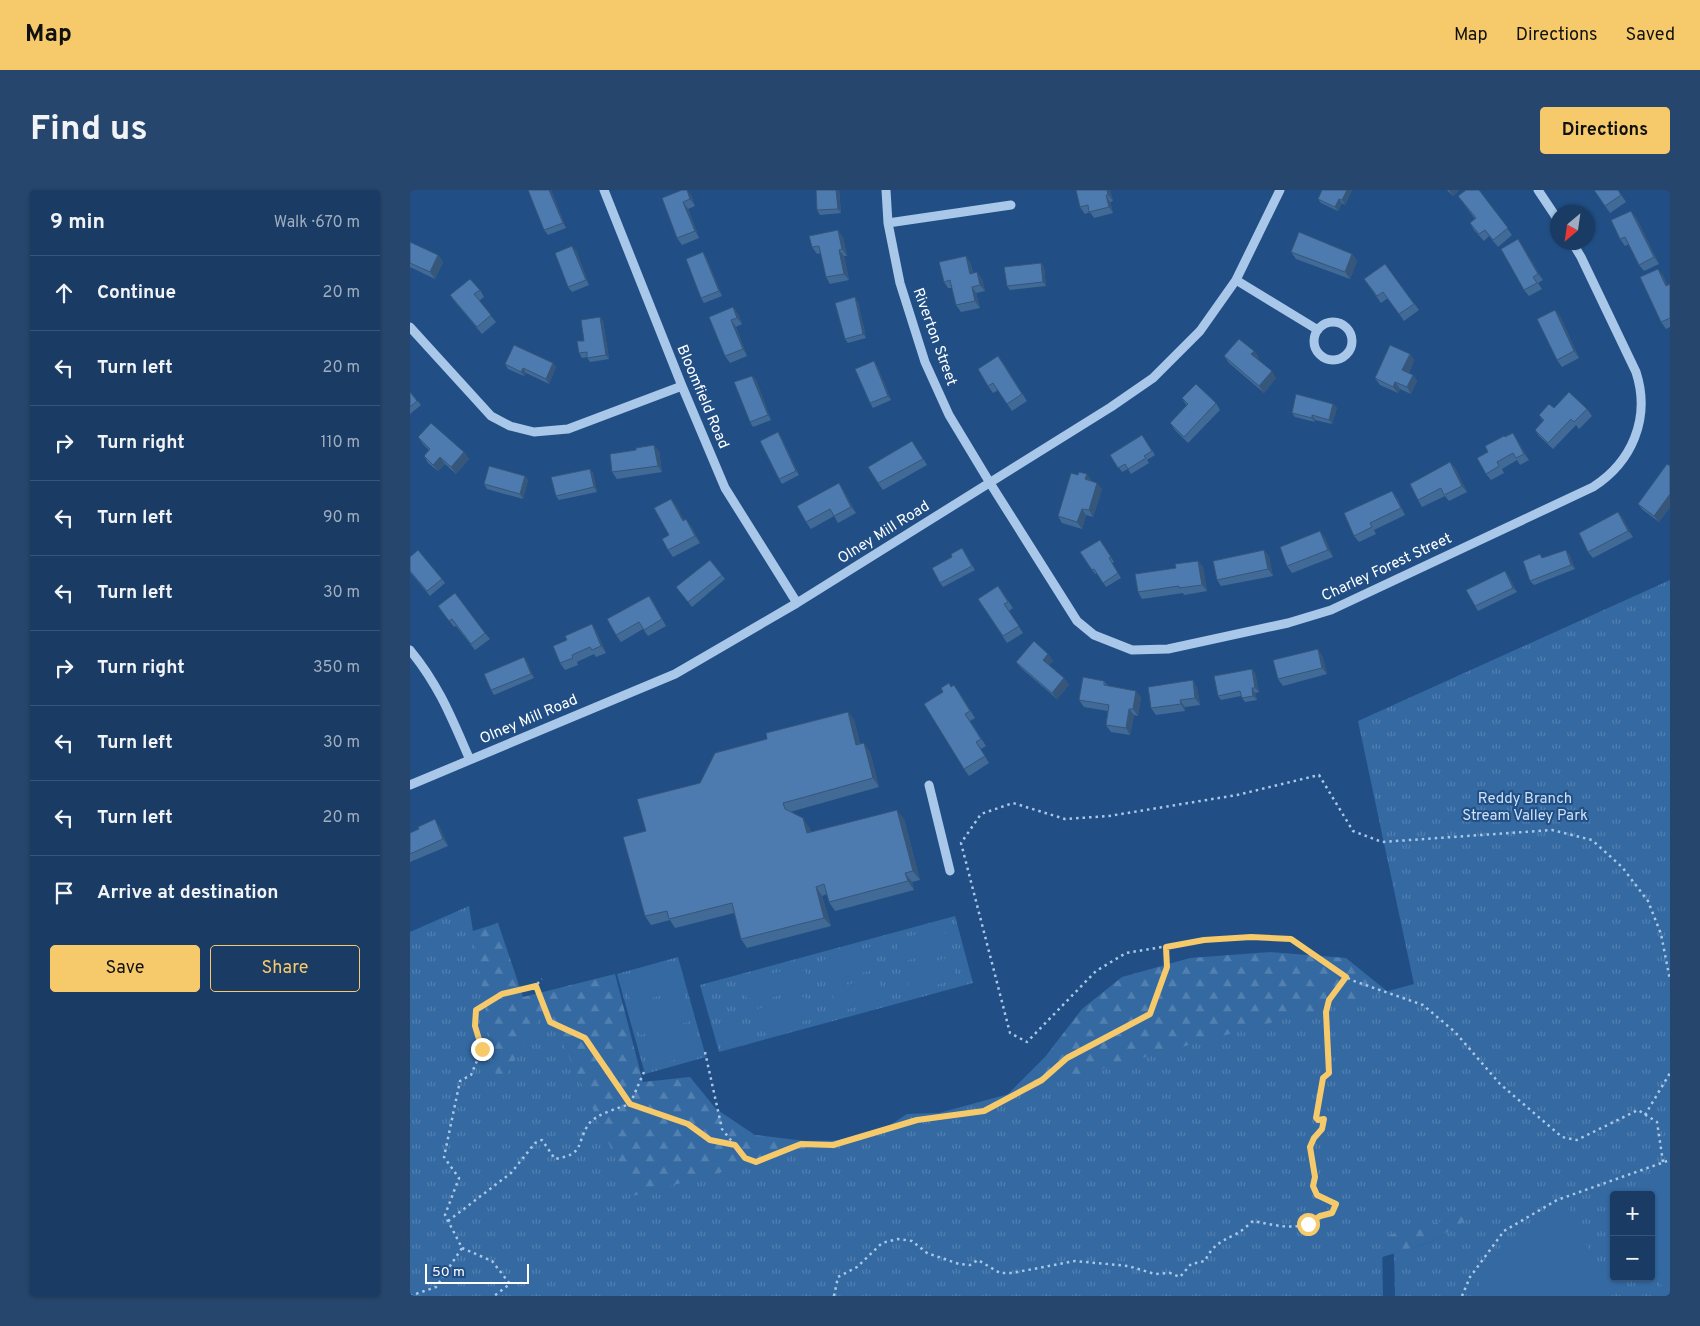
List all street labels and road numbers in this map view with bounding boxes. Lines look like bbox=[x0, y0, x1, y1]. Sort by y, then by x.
street label: Riverton Street bbox=[908, 285, 960, 389]
street label: Bloomfield Road bbox=[672, 342, 732, 452]
street label: Olney Mill Road bbox=[835, 497, 933, 569]
street label: Charley Forest Street bbox=[1319, 529, 1455, 607]
street label: Olney Mill Road bbox=[477, 691, 581, 749]

